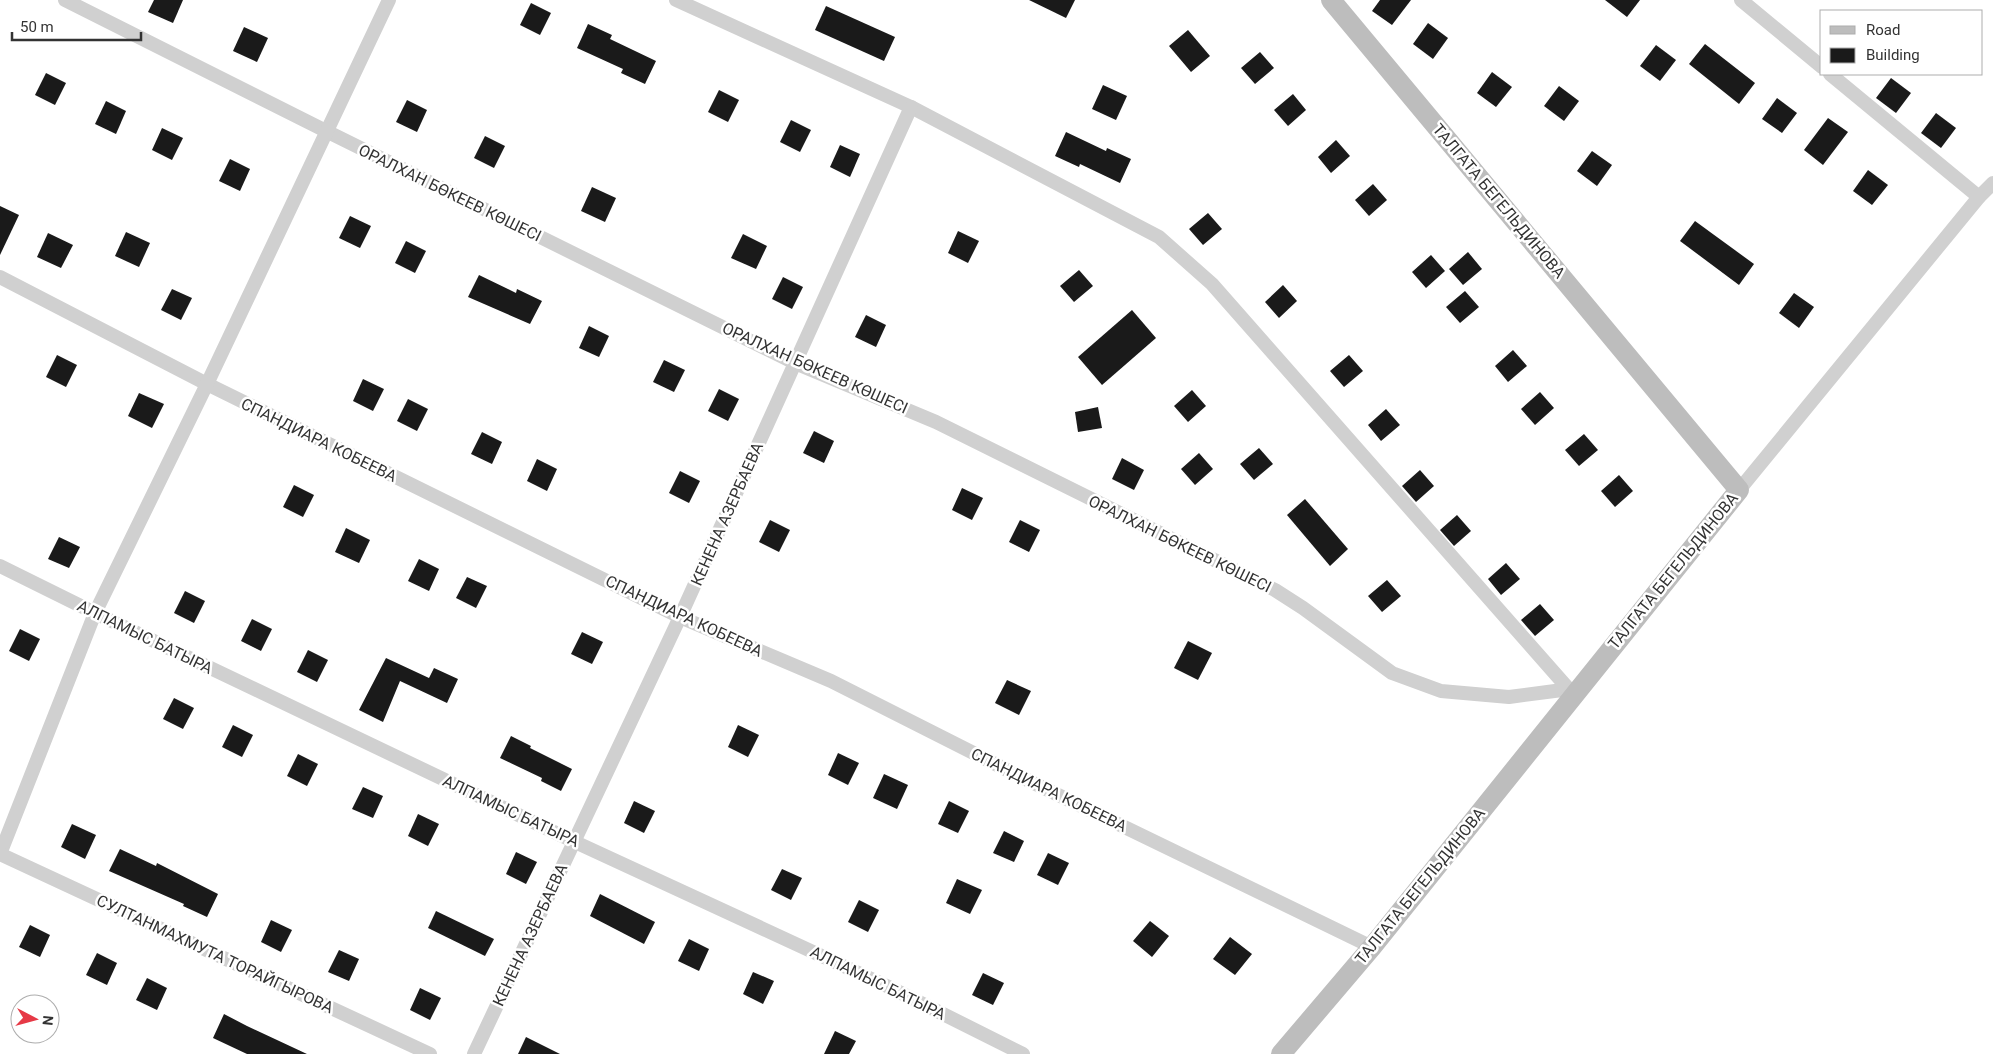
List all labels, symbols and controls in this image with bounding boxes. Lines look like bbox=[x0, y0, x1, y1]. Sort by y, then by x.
scale bar bbox=[12, 10, 141, 42]
legend bbox=[1820, 10, 1983, 75]
text: 50 m bbox=[20, 18, 54, 36]
text: Road bbox=[1866, 21, 1900, 39]
text: Building bbox=[1866, 46, 1920, 64]
street label: ТАЛГАТА БЕГЕЛЬДИНОВА bbox=[1429, 120, 1570, 283]
street label: ОРАЛХАН БӨКЕЕВ КӨШЕСІ bbox=[355, 140, 545, 246]
street label: ОРАЛХАН БӨКЕЕВ КӨШЕСІ bbox=[719, 318, 911, 418]
street label: СПАНДИАРА КОБЕЕВА bbox=[238, 394, 401, 486]
street label: КЕНЕНА АЗЕРБАЕВА bbox=[687, 439, 767, 589]
street label: ТАЛГАТА БЕГЕЛЬДИНОВА bbox=[1604, 489, 1742, 653]
street label: ОРАЛХАН БӨКЕЕВ КӨШЕСІ bbox=[1085, 491, 1275, 597]
street label: СПАНДИАРА КОБЕЕВА bbox=[602, 571, 766, 661]
street label: АЛПАМЫС БАТЫРА bbox=[74, 596, 216, 678]
street label: СПАНДИАРА КОБЕЕВА bbox=[968, 744, 1131, 836]
street label: АЛПАМЫС БАТЫРА bbox=[440, 771, 583, 851]
street label: ТАЛГАТА БЕГЕЛЬДИНОВА bbox=[1351, 804, 1489, 968]
street label: КЕНЕНА АЗЕРБАЕВА bbox=[489, 860, 572, 1009]
street label: СУЛТАНМАХМУТА ТОРАЙГЫРОВА bbox=[94, 891, 337, 1018]
street label: АЛПАМЫС БАТЫРА bbox=[807, 942, 949, 1024]
north arrow bbox=[10, 994, 60, 1044]
text: N bbox=[39, 1015, 56, 1026]

